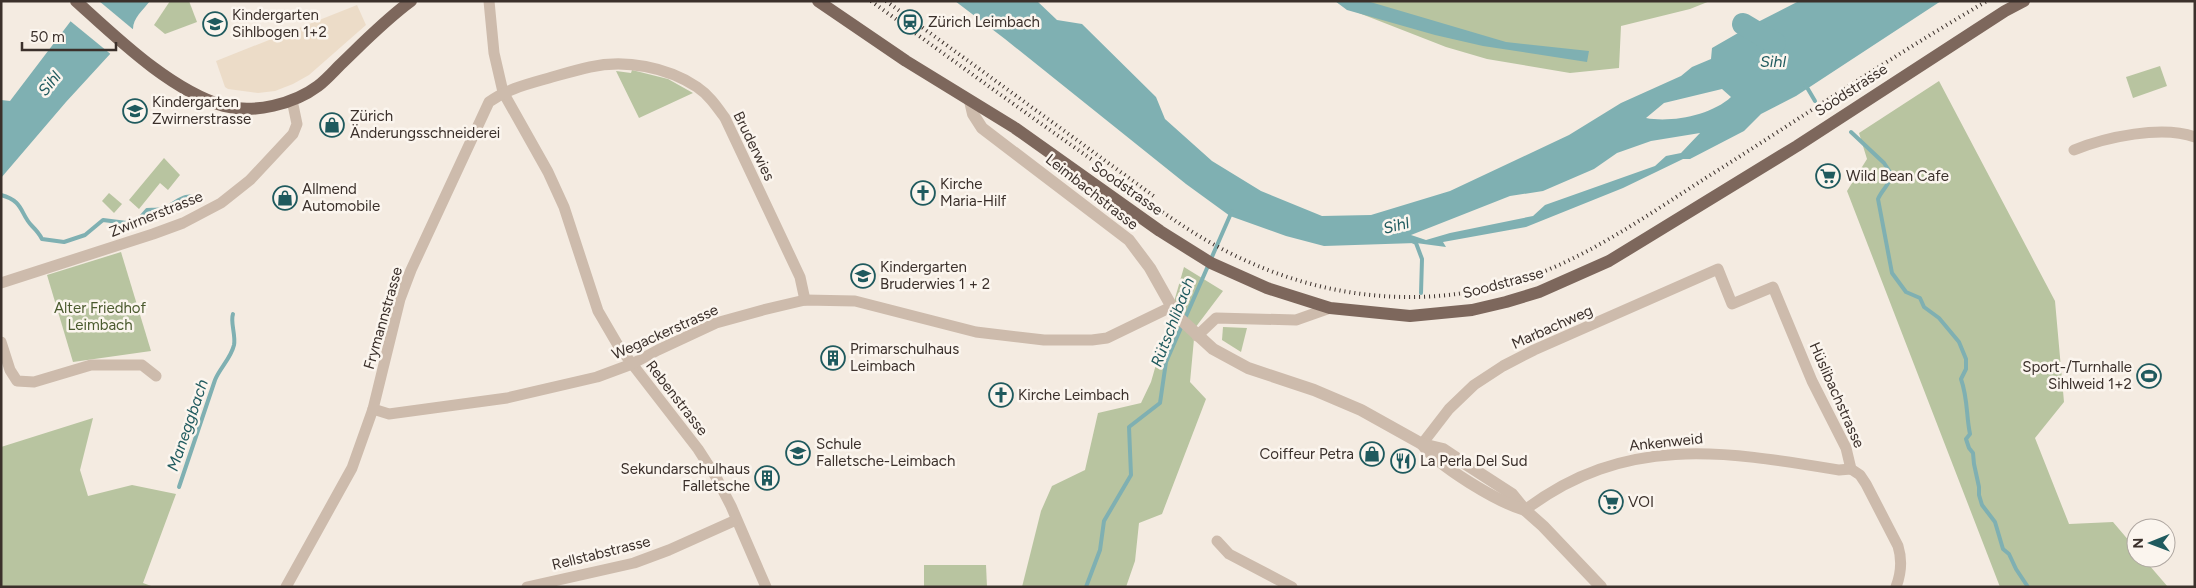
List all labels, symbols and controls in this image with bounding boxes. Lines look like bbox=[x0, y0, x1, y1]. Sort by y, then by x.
place label: Kindergarten Sihlbogen 1+2 bbox=[232, 6, 327, 41]
station icon: Zürich Leimbach bbox=[897, 9, 923, 35]
school or university icon: Kindergarten Sihlbogen 1+2 bbox=[202, 11, 228, 37]
place label: Zürich Leimbach bbox=[928, 13, 1040, 31]
scale bar bbox=[22, 20, 116, 52]
text: 50 m bbox=[30, 28, 65, 46]
water label: Sihl bbox=[1760, 52, 1786, 71]
street label: Soodstrasse bbox=[1811, 60, 1891, 120]
water label: Sihl bbox=[34, 67, 65, 99]
place label: Kindergarten Zwirnerstrasse bbox=[152, 93, 251, 128]
school or university icon: Kindergarten Zwirnerstrasse bbox=[122, 98, 148, 124]
place label: Zürich Änderungsschneiderei bbox=[350, 107, 500, 142]
street label: Bruderwies bbox=[729, 108, 779, 184]
shop icon: Zürich Änderungsschneiderei bbox=[319, 112, 345, 138]
street label: Leimbachstrasse bbox=[1042, 150, 1142, 234]
street label: Soodstrasse bbox=[1088, 157, 1166, 219]
supermarket icon: Wild Bean Cafe bbox=[1815, 163, 1841, 189]
place label: Wild Bean Cafe bbox=[1846, 167, 1949, 185]
place label: Kirche Maria-Hilf bbox=[940, 175, 1007, 210]
place label: Allmend Automobile bbox=[302, 180, 380, 215]
church icon: Kirche Maria-Hilf bbox=[910, 180, 936, 206]
shop icon: Allmend Automobile bbox=[272, 185, 298, 211]
street label: Zwirnerstrasse bbox=[107, 187, 205, 241]
water label: Sihl bbox=[1381, 213, 1411, 238]
place label: Kindergarten Bruderwies 1 + 2 bbox=[880, 258, 990, 293]
school or university icon: Kindergarten Bruderwies 1 + 2 bbox=[850, 263, 876, 289]
street label: Soodstrasse bbox=[1461, 264, 1545, 302]
street label: Frymannstrasse bbox=[360, 265, 406, 371]
water label: Rütschlibach bbox=[1147, 275, 1198, 369]
park label: Alter Friedhof Leimbach bbox=[54, 299, 147, 334]
street label: Wegackerstrasse bbox=[609, 300, 721, 364]
street label: Marbachweg bbox=[1509, 301, 1595, 353]
street label: Hüslibachstrasse bbox=[1806, 339, 1868, 451]
place label: Primarschulhaus Leimbach bbox=[850, 340, 959, 375]
building icon: Primarschulhaus Leimbach bbox=[820, 345, 846, 371]
street label: Rebenstrasse bbox=[642, 357, 712, 439]
place label: Sport-/Turnhalle Sihlweid 1+2 bbox=[2022, 358, 2132, 393]
sports icon: Sport-/Turnhalle Sihlweid 1+2 bbox=[2136, 363, 2162, 389]
water label: Maneggbach bbox=[163, 377, 212, 474]
church icon: Kirche Leimbach bbox=[988, 382, 1014, 408]
place label: Kirche Leimbach bbox=[1018, 386, 1129, 404]
street label: Ankenweid bbox=[1628, 429, 1704, 455]
place label: Schule Falletsche-Leimbach bbox=[816, 435, 955, 470]
school or university icon: Schule Falletsche-Leimbach bbox=[785, 440, 811, 466]
shop icon: Coiffeur Petra bbox=[1359, 441, 1385, 467]
place label: Coiffeur Petra bbox=[1260, 445, 1354, 463]
restaurant icon: La Perla Del Sud bbox=[1390, 448, 1416, 474]
place label: La Perla Del Sud bbox=[1420, 452, 1528, 470]
place label: Sekundarschulhaus Falletsche bbox=[621, 460, 750, 495]
building icon: Sekundarschulhaus Falletsche bbox=[754, 465, 780, 491]
supermarket icon: VOI bbox=[1598, 489, 1624, 515]
place label: VOI bbox=[1628, 493, 1654, 511]
north arrow bbox=[2126, 518, 2176, 568]
street label: Rellstabstrasse bbox=[550, 532, 652, 574]
text: N bbox=[2130, 538, 2147, 549]

